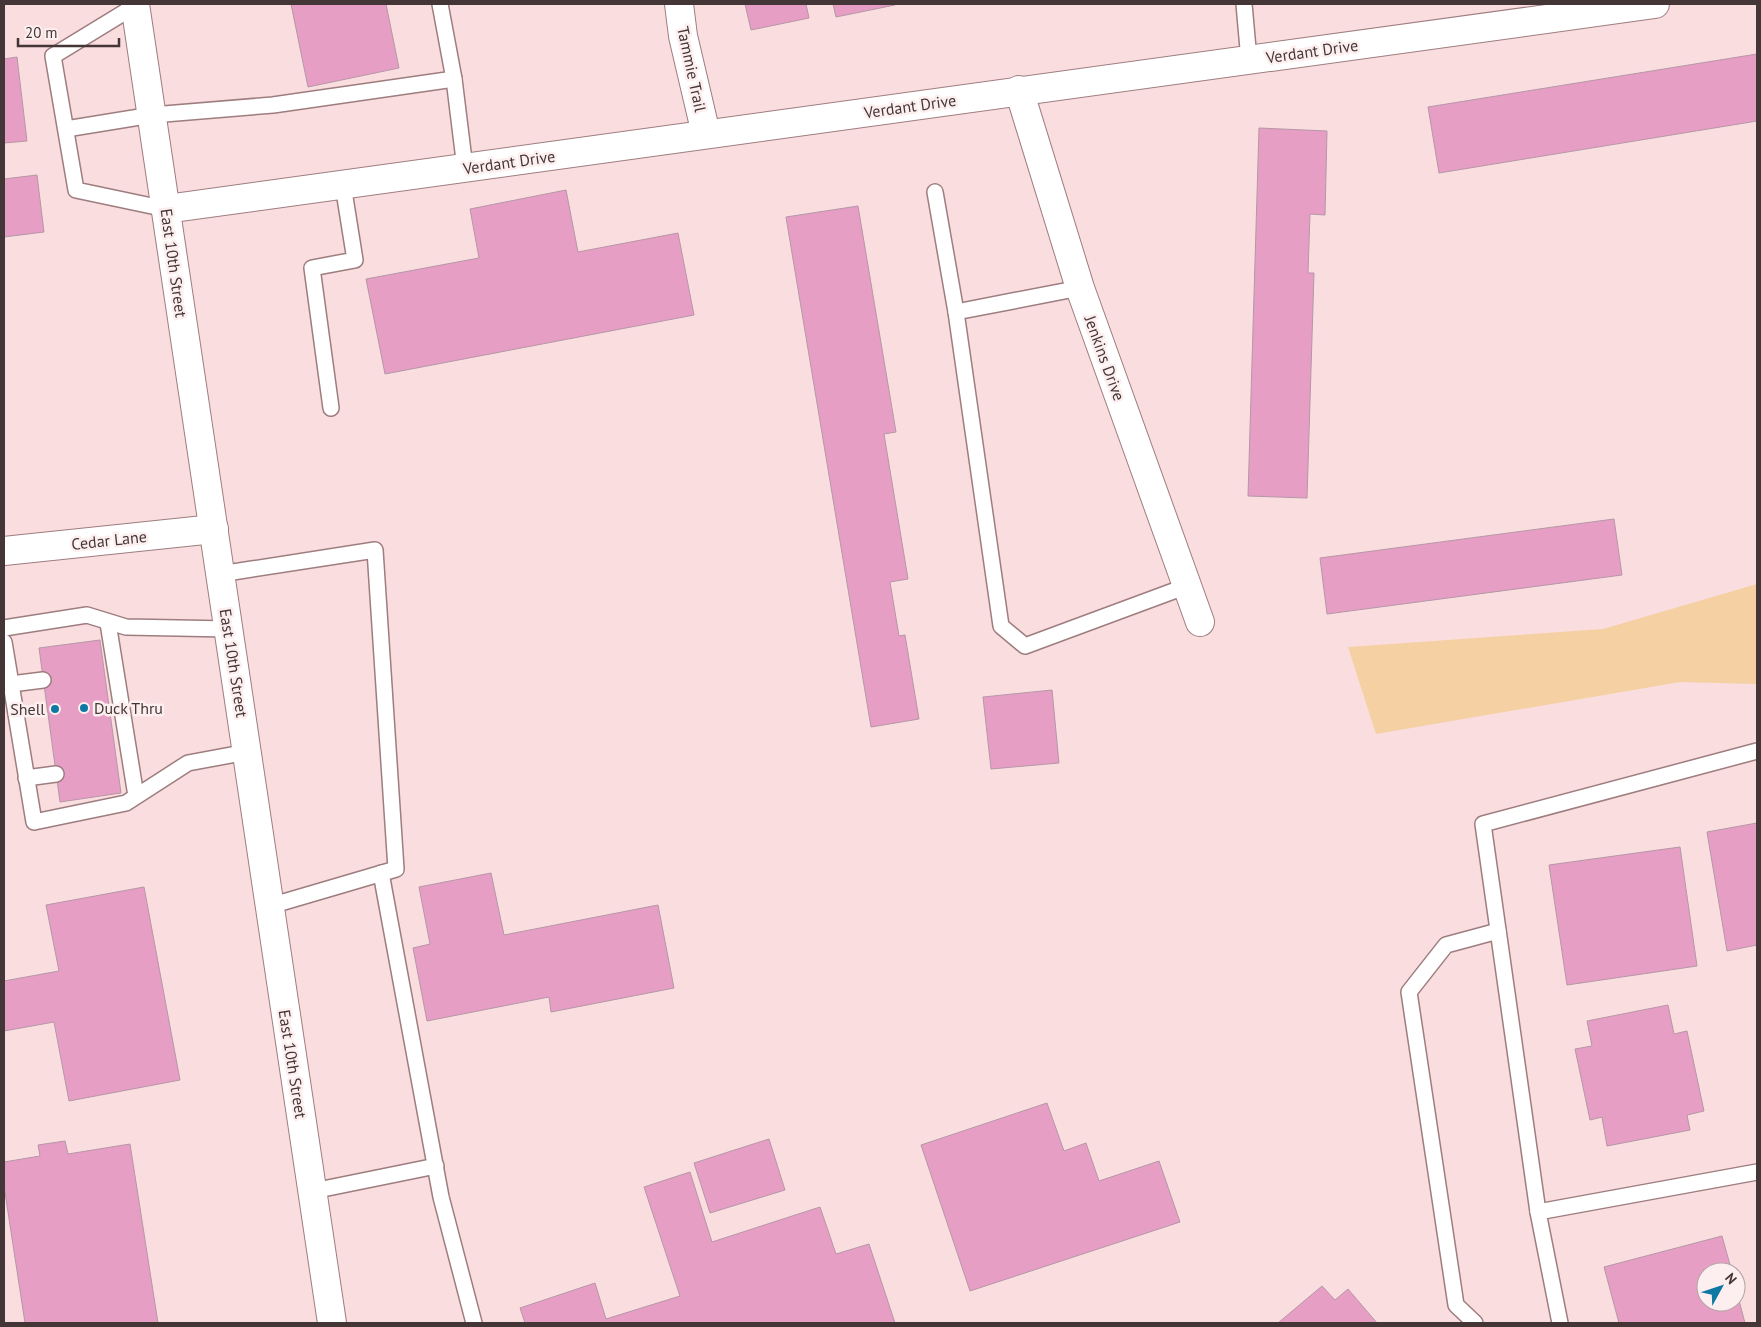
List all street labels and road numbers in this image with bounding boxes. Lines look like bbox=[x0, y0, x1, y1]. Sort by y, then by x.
street label: Tammie Trail bbox=[673, 24, 711, 114]
street label: Verdant Drive bbox=[1264, 35, 1359, 67]
street label: Verdant Drive bbox=[862, 90, 957, 122]
street label: Verdant Drive bbox=[461, 146, 556, 178]
street label: East 10th Street bbox=[156, 207, 192, 319]
street label: Jenkins Drive bbox=[1080, 312, 1130, 403]
street label: Cedar Lane bbox=[70, 526, 148, 554]
street label: East 10th Street bbox=[216, 607, 253, 719]
street label: East 10th Street bbox=[275, 1008, 312, 1120]

